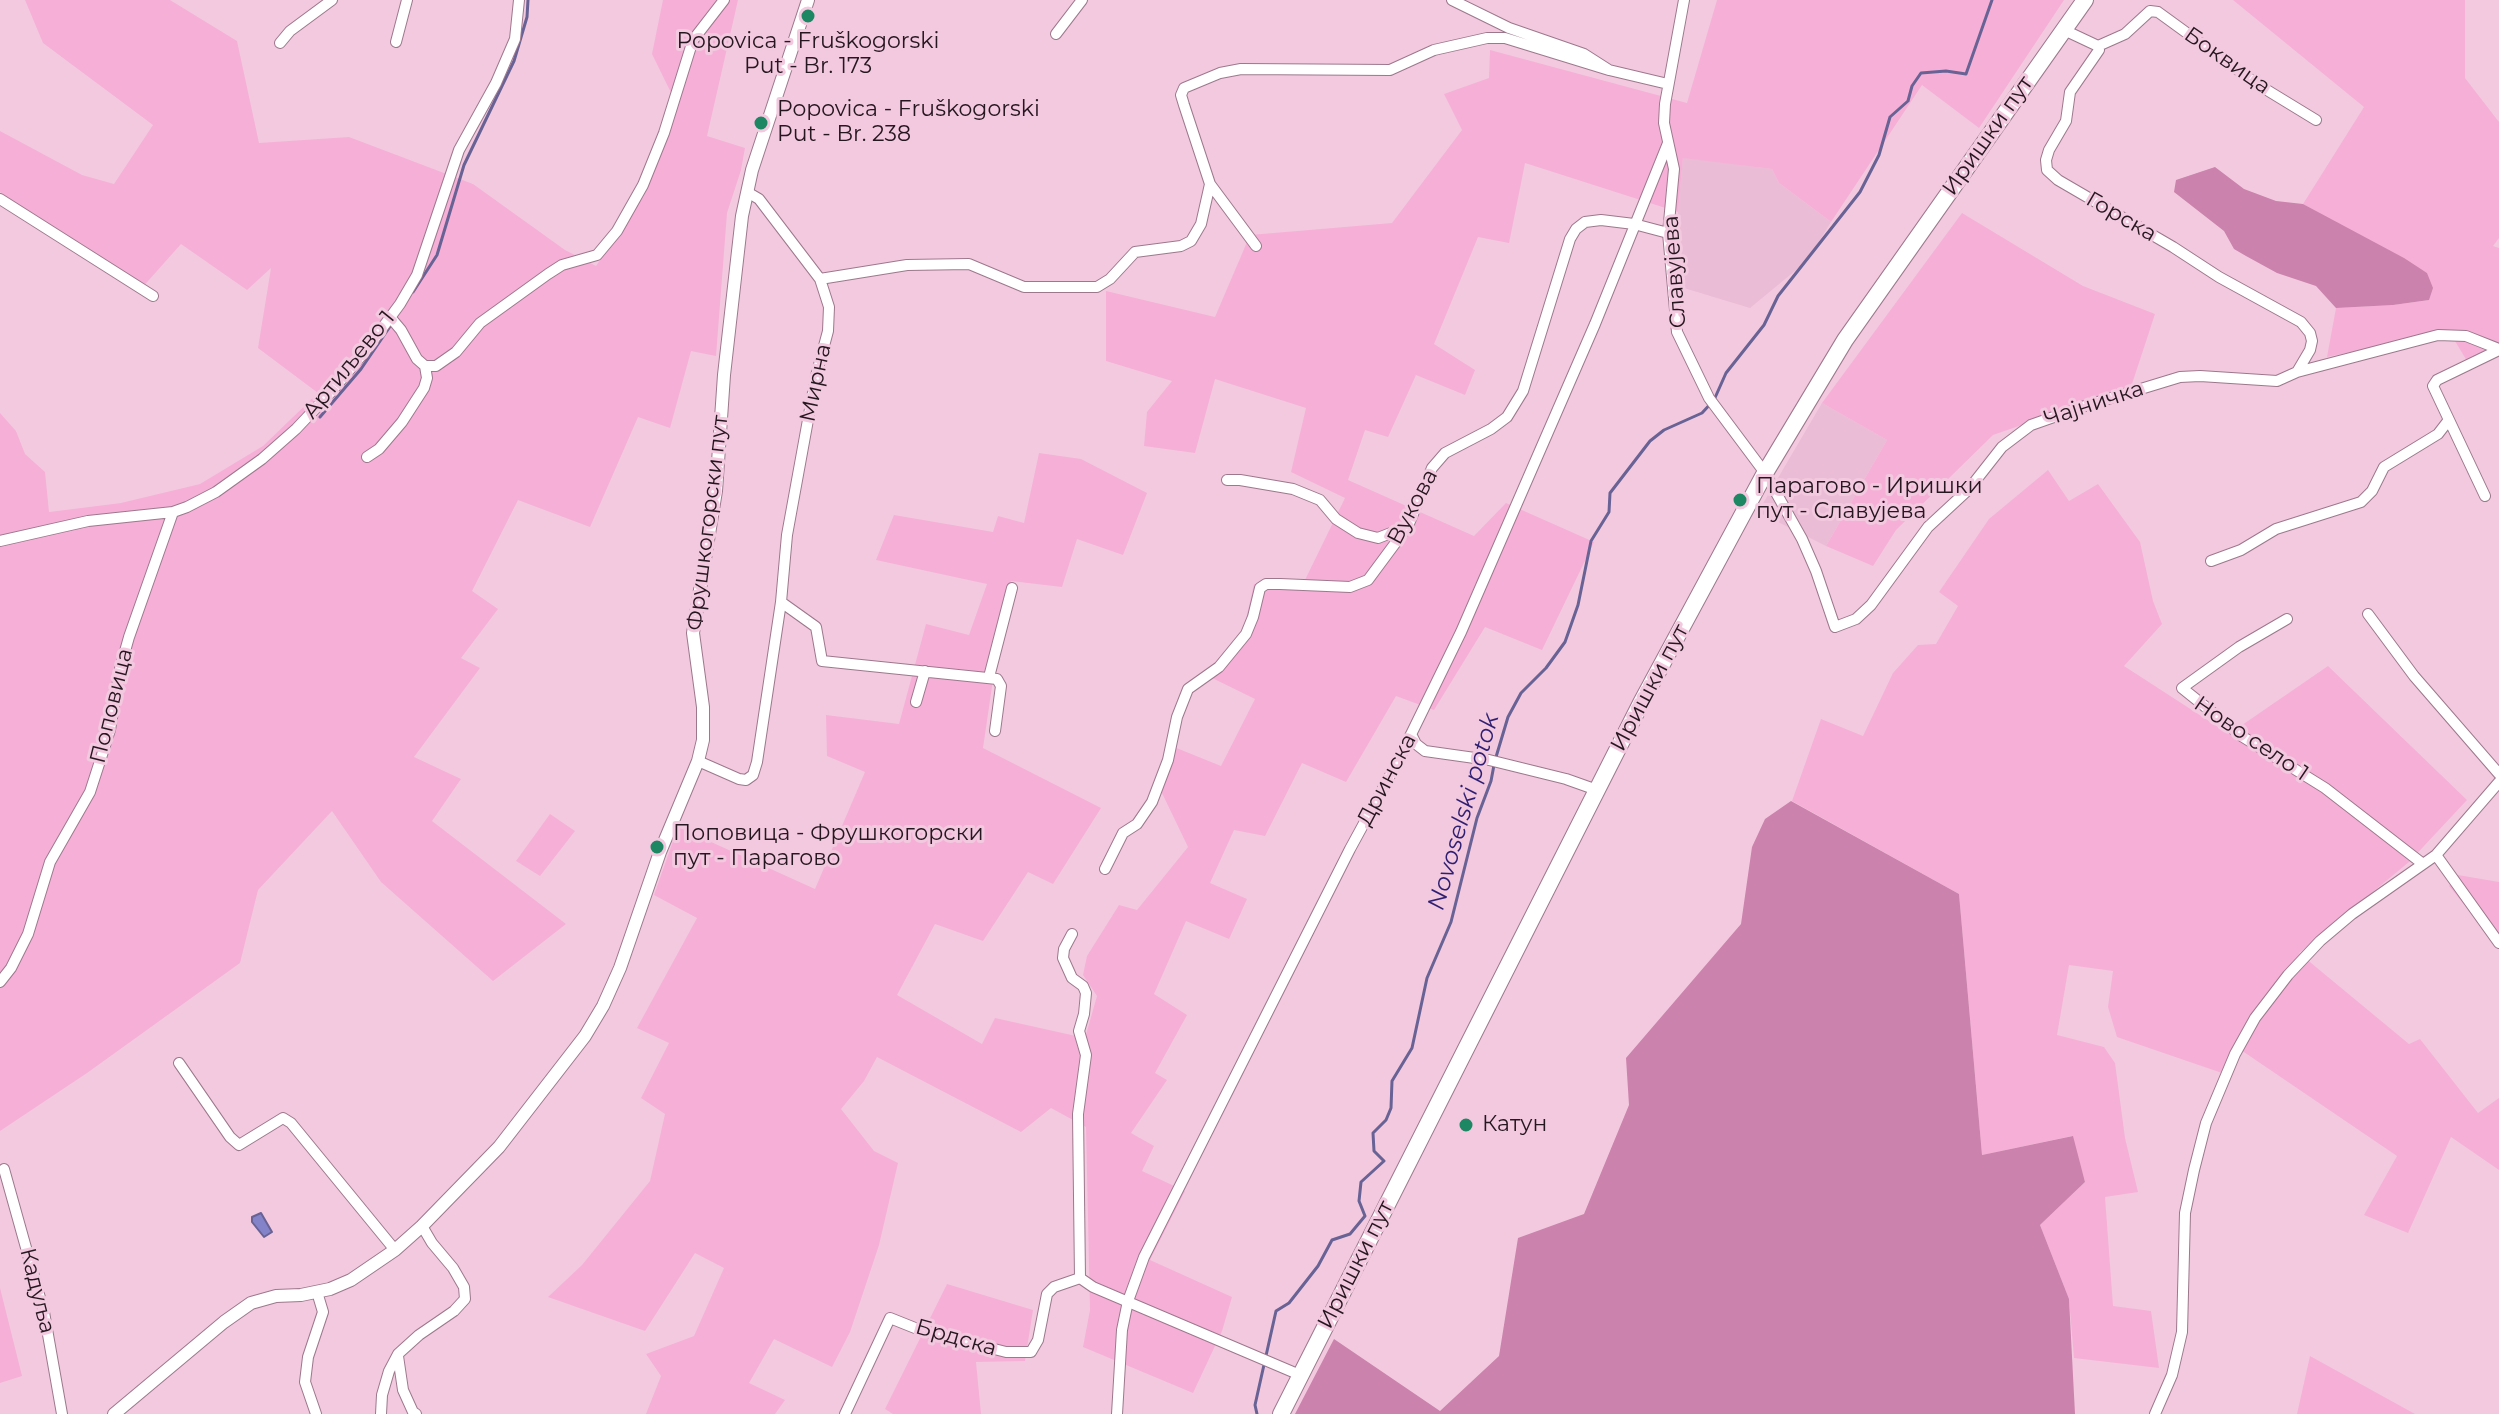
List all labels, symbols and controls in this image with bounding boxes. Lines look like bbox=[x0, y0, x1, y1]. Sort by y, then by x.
marker: Popovica - Fruškogorski Put - Br. 173 bbox=[799, 7, 817, 25]
street label: Боквица bbox=[2179, 22, 2275, 100]
place label: Popovica - Fruškogorski Put - Br. 173 bbox=[677, 29, 939, 80]
street label: Иришки пут bbox=[1937, 71, 2039, 201]
place label: Popovica - Fruškogorski Put - Br. 238 bbox=[777, 97, 1040, 148]
marker: Popovica - Fruškogorski Put - Br. 238 bbox=[752, 114, 770, 132]
street label: Горска bbox=[2081, 186, 2161, 248]
street label: Славујева bbox=[1658, 215, 1692, 329]
street label: Артиљево 1 bbox=[297, 306, 401, 424]
street label: Мирна bbox=[795, 342, 837, 424]
street label: Чајничка bbox=[2041, 376, 2147, 432]
street label: Фрушкогорски пут bbox=[682, 414, 734, 632]
street label: Вукова bbox=[1382, 465, 1444, 549]
place label: Парагово - Иришки пут - Славујева bbox=[1756, 474, 1983, 526]
marker: Парагово - Иришки пут - Славујева bbox=[1731, 491, 1749, 509]
street label: Иришки пут bbox=[1605, 620, 1695, 756]
street label: Поповица bbox=[85, 646, 139, 766]
street label: Ново село 1 bbox=[2189, 691, 2313, 787]
water label: Novoselski potok bbox=[1422, 710, 1506, 914]
street label: Дринска bbox=[1352, 730, 1422, 830]
place label: Поповица - Фрушкогорски пут - Парагово bbox=[673, 821, 984, 872]
marker: Поповица - Фрушкогорски пут - Парагово bbox=[648, 838, 666, 856]
place label: Катун bbox=[1482, 1112, 1547, 1138]
marker: Катун bbox=[1457, 1116, 1475, 1134]
street label: Иришки пут bbox=[1312, 1197, 1400, 1333]
street label: Кадуља bbox=[14, 1246, 60, 1336]
street label: Брдска bbox=[912, 1314, 1000, 1362]

